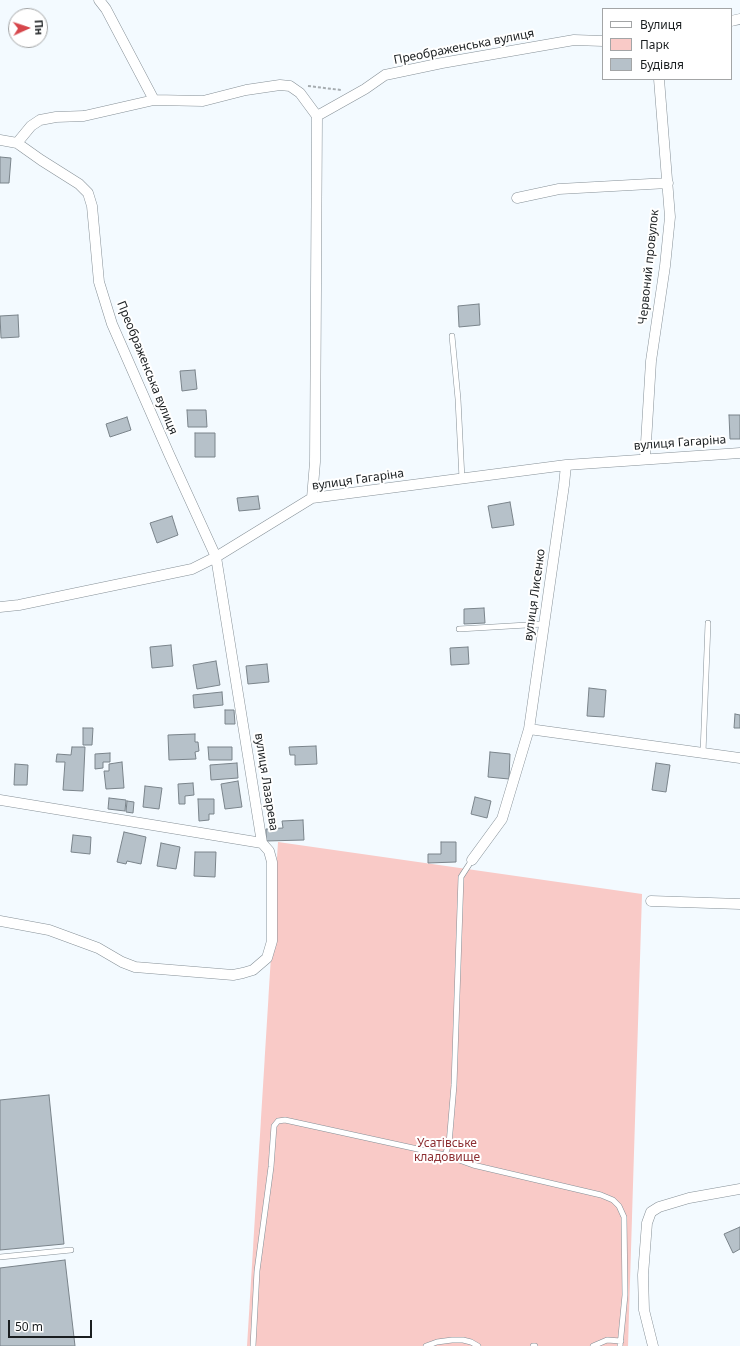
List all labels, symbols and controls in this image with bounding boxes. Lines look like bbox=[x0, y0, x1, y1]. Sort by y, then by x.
north arrow bbox=[8, 8, 48, 48]
legend bbox=[602, 8, 732, 80]
text: Вулиця bbox=[640, 16, 682, 33]
text: Пн bbox=[32, 19, 47, 36]
street label: Преображенська вулиця bbox=[393, 26, 535, 68]
text: Парк bbox=[640, 36, 669, 53]
text: Будівля bbox=[640, 56, 684, 73]
street label: Червоний провулок bbox=[636, 209, 662, 325]
street label: Преображенська вулиця bbox=[114, 299, 180, 437]
street label: вулиця Гагаріна bbox=[633, 433, 727, 453]
street label: вулиця Гагаріна bbox=[311, 466, 405, 494]
street label: вулиця Лисенко bbox=[521, 548, 549, 642]
street label: вулиця Лазарева bbox=[251, 732, 281, 832]
park label: Усатівське кладовище bbox=[414, 1137, 480, 1165]
scale bar bbox=[10, 1312, 94, 1338]
text: 50 m bbox=[15, 1318, 43, 1335]

